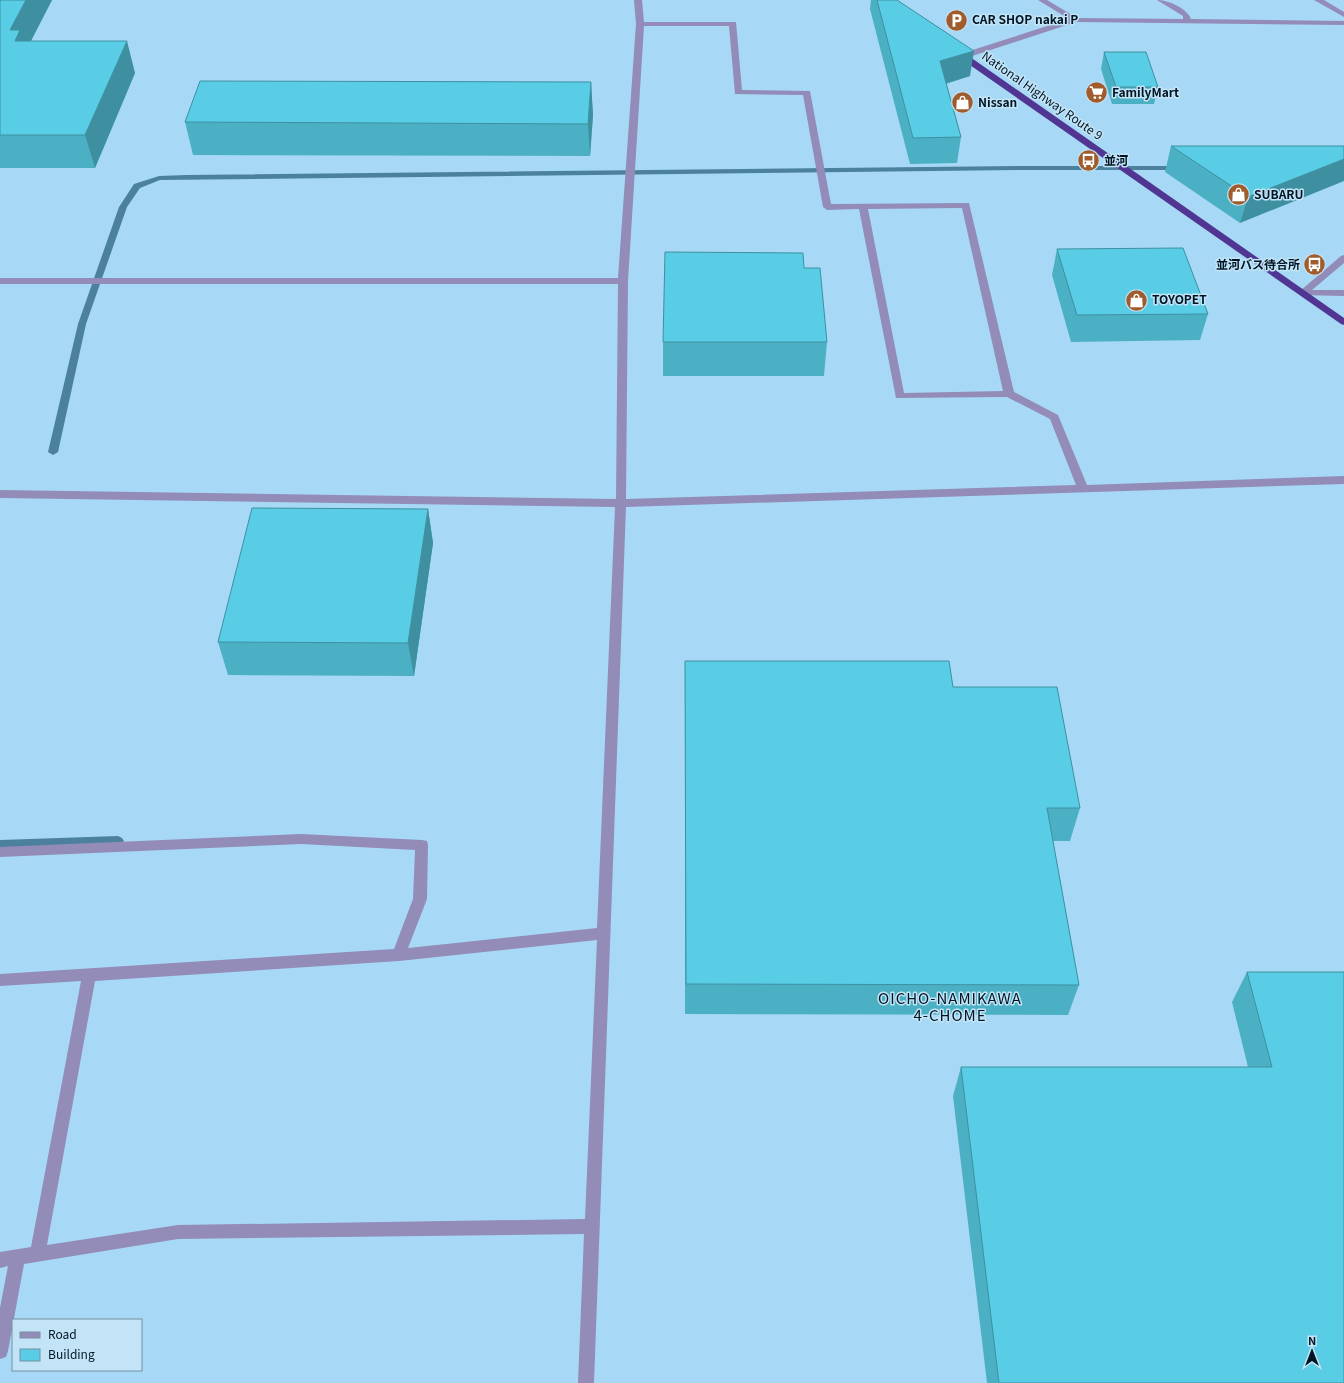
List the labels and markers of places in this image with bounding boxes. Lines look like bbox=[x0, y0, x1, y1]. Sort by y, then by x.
parking icon: CAR SHOP nakai P bbox=[943, 7, 969, 33]
place label: CAR SHOP nakai P bbox=[972, 10, 1078, 27]
supermarket icon: FamilyMart bbox=[1084, 80, 1110, 106]
place label: FamilyMart bbox=[1112, 83, 1179, 100]
shop icon: Nissan bbox=[949, 90, 975, 116]
place label: Nissan bbox=[978, 93, 1017, 110]
bus stop icon: 並河 bbox=[1075, 148, 1101, 174]
place label: 並河 bbox=[1104, 151, 1128, 168]
shop icon: SUBARU bbox=[1225, 182, 1251, 208]
place label: SUBARU bbox=[1254, 185, 1304, 202]
bus stop icon: 並河バス待合所 bbox=[1302, 252, 1328, 278]
place label: 並河バス待合所 bbox=[1216, 255, 1300, 272]
shop icon: TOYOPET bbox=[1123, 287, 1149, 313]
place label: TOYOPET bbox=[1152, 290, 1207, 307]

